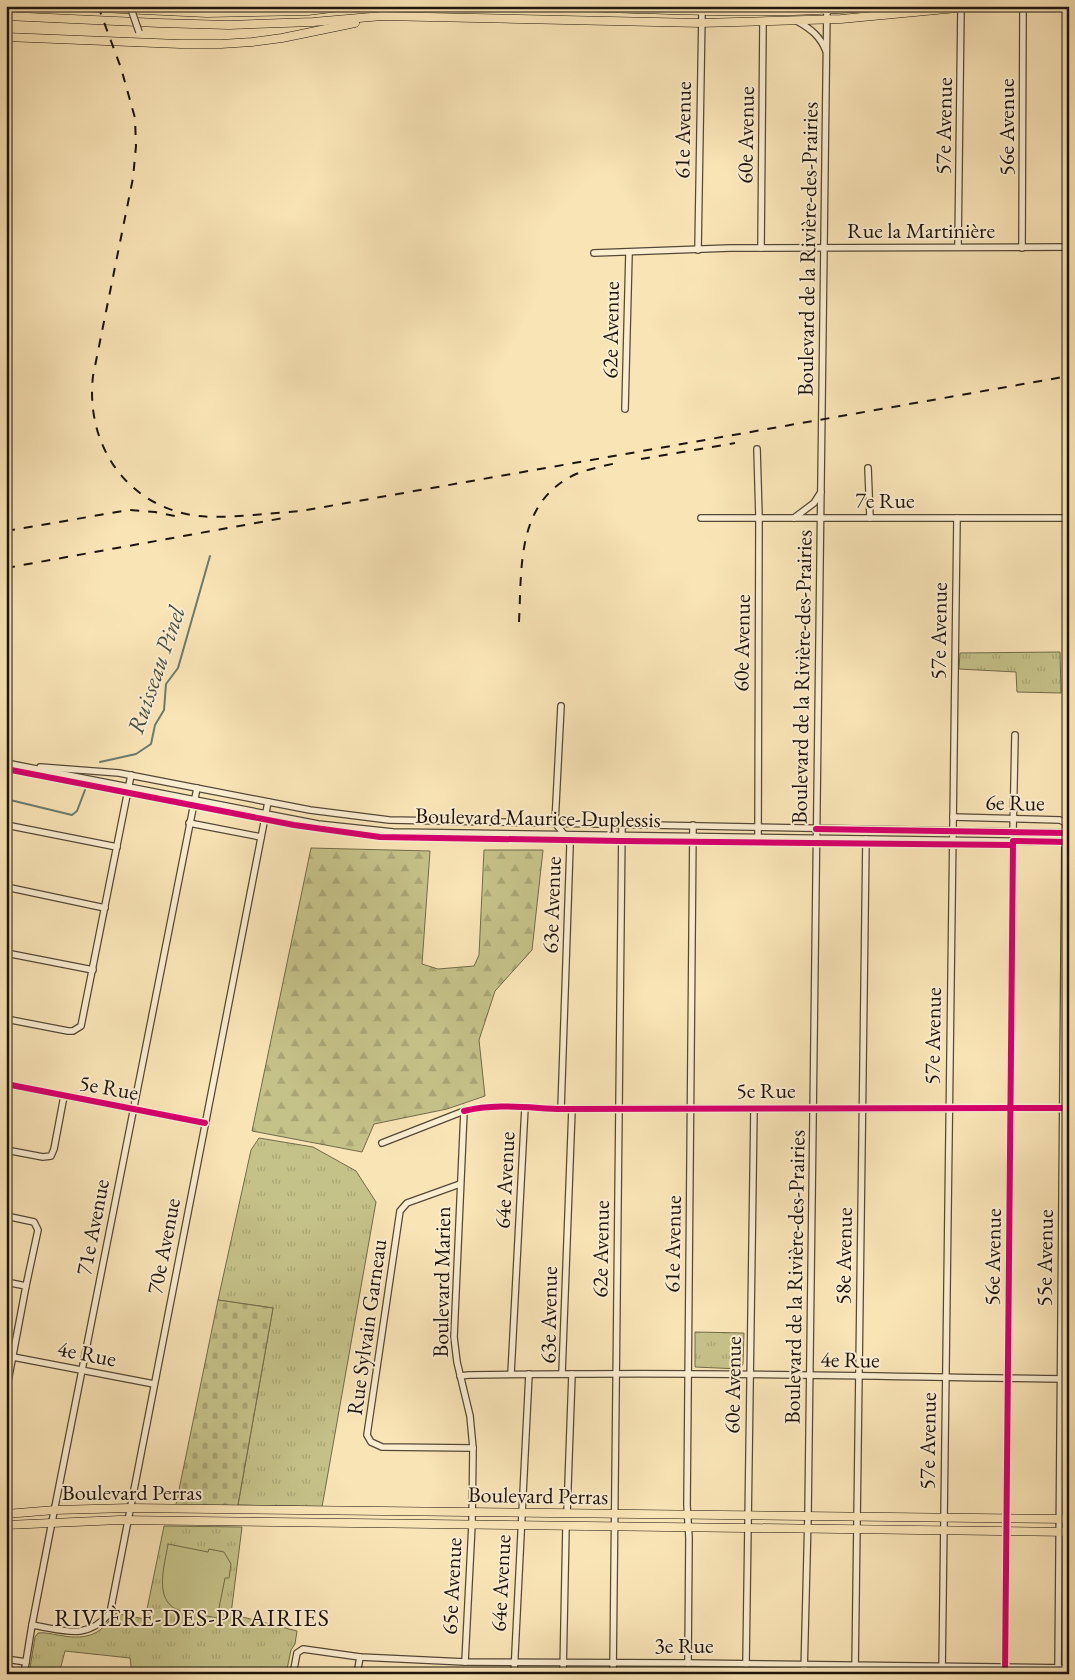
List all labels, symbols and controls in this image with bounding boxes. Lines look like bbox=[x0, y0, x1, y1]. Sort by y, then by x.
street label: 57e Avenue bbox=[928, 77, 959, 175]
street label: 56e Avenue bbox=[992, 78, 1021, 176]
street label: 61e Avenue bbox=[667, 81, 698, 179]
street label: 60e Avenue bbox=[730, 86, 761, 184]
street label: Boulevard de la Rivière-des-Prairies bbox=[790, 102, 825, 396]
street label: Rue la Martinière bbox=[847, 216, 995, 245]
street label: 62e Avenue bbox=[595, 281, 626, 379]
street label: 7e Rue bbox=[855, 486, 915, 515]
street label: Boulevard de la Rivière-des-Prairies bbox=[784, 530, 819, 824]
street label: 57e Avenue bbox=[923, 582, 954, 680]
street label: 60e Avenue bbox=[726, 594, 757, 692]
water label: Ruisseau Pinel bbox=[119, 601, 192, 738]
street label: 6e Rue bbox=[985, 787, 1045, 818]
street label: Boulevard Maurice-Duplessis bbox=[415, 801, 661, 834]
street label: 63e Avenue bbox=[535, 856, 568, 954]
street label: 57e Avenue bbox=[917, 987, 948, 1085]
street label: 5e Rue bbox=[77, 1068, 141, 1107]
street label: 5e Rue bbox=[736, 1076, 796, 1105]
street label: 64e Avenue bbox=[487, 1130, 522, 1229]
street label: Boulevard de la Rivière-des-Prairies bbox=[777, 1130, 812, 1424]
street label: 71e Avenue bbox=[69, 1176, 116, 1278]
street label: 70e Avenue bbox=[140, 1195, 187, 1297]
street label: 61e Avenue bbox=[657, 1195, 688, 1293]
street label: 62e Avenue bbox=[585, 1200, 616, 1298]
street label: Boulevard Marien bbox=[426, 1206, 457, 1358]
street label: 58e Avenue bbox=[828, 1207, 859, 1305]
street label: 56e Avenue bbox=[977, 1208, 1008, 1306]
street label: 55e Avenue bbox=[1029, 1209, 1060, 1307]
street label: Rue Sylvain Garneau bbox=[340, 1237, 393, 1417]
street label: 63e Avenue bbox=[533, 1266, 564, 1364]
street label: 4e Rue bbox=[55, 1334, 119, 1373]
street label: 60e Avenue bbox=[717, 1336, 748, 1434]
street label: 4e Rue bbox=[820, 1344, 880, 1375]
street label: 57e Avenue bbox=[912, 1392, 943, 1490]
street label: Boulevard Perras bbox=[62, 1478, 202, 1507]
street label: Boulevard Perras bbox=[468, 1480, 608, 1511]
street label: 64e Avenue bbox=[483, 1533, 518, 1632]
street label: 65e Avenue bbox=[434, 1536, 469, 1635]
district label: RIVIÈRE-DES-PRAIRIES bbox=[54, 1602, 330, 1633]
street label: 3e Rue bbox=[654, 1631, 714, 1660]

